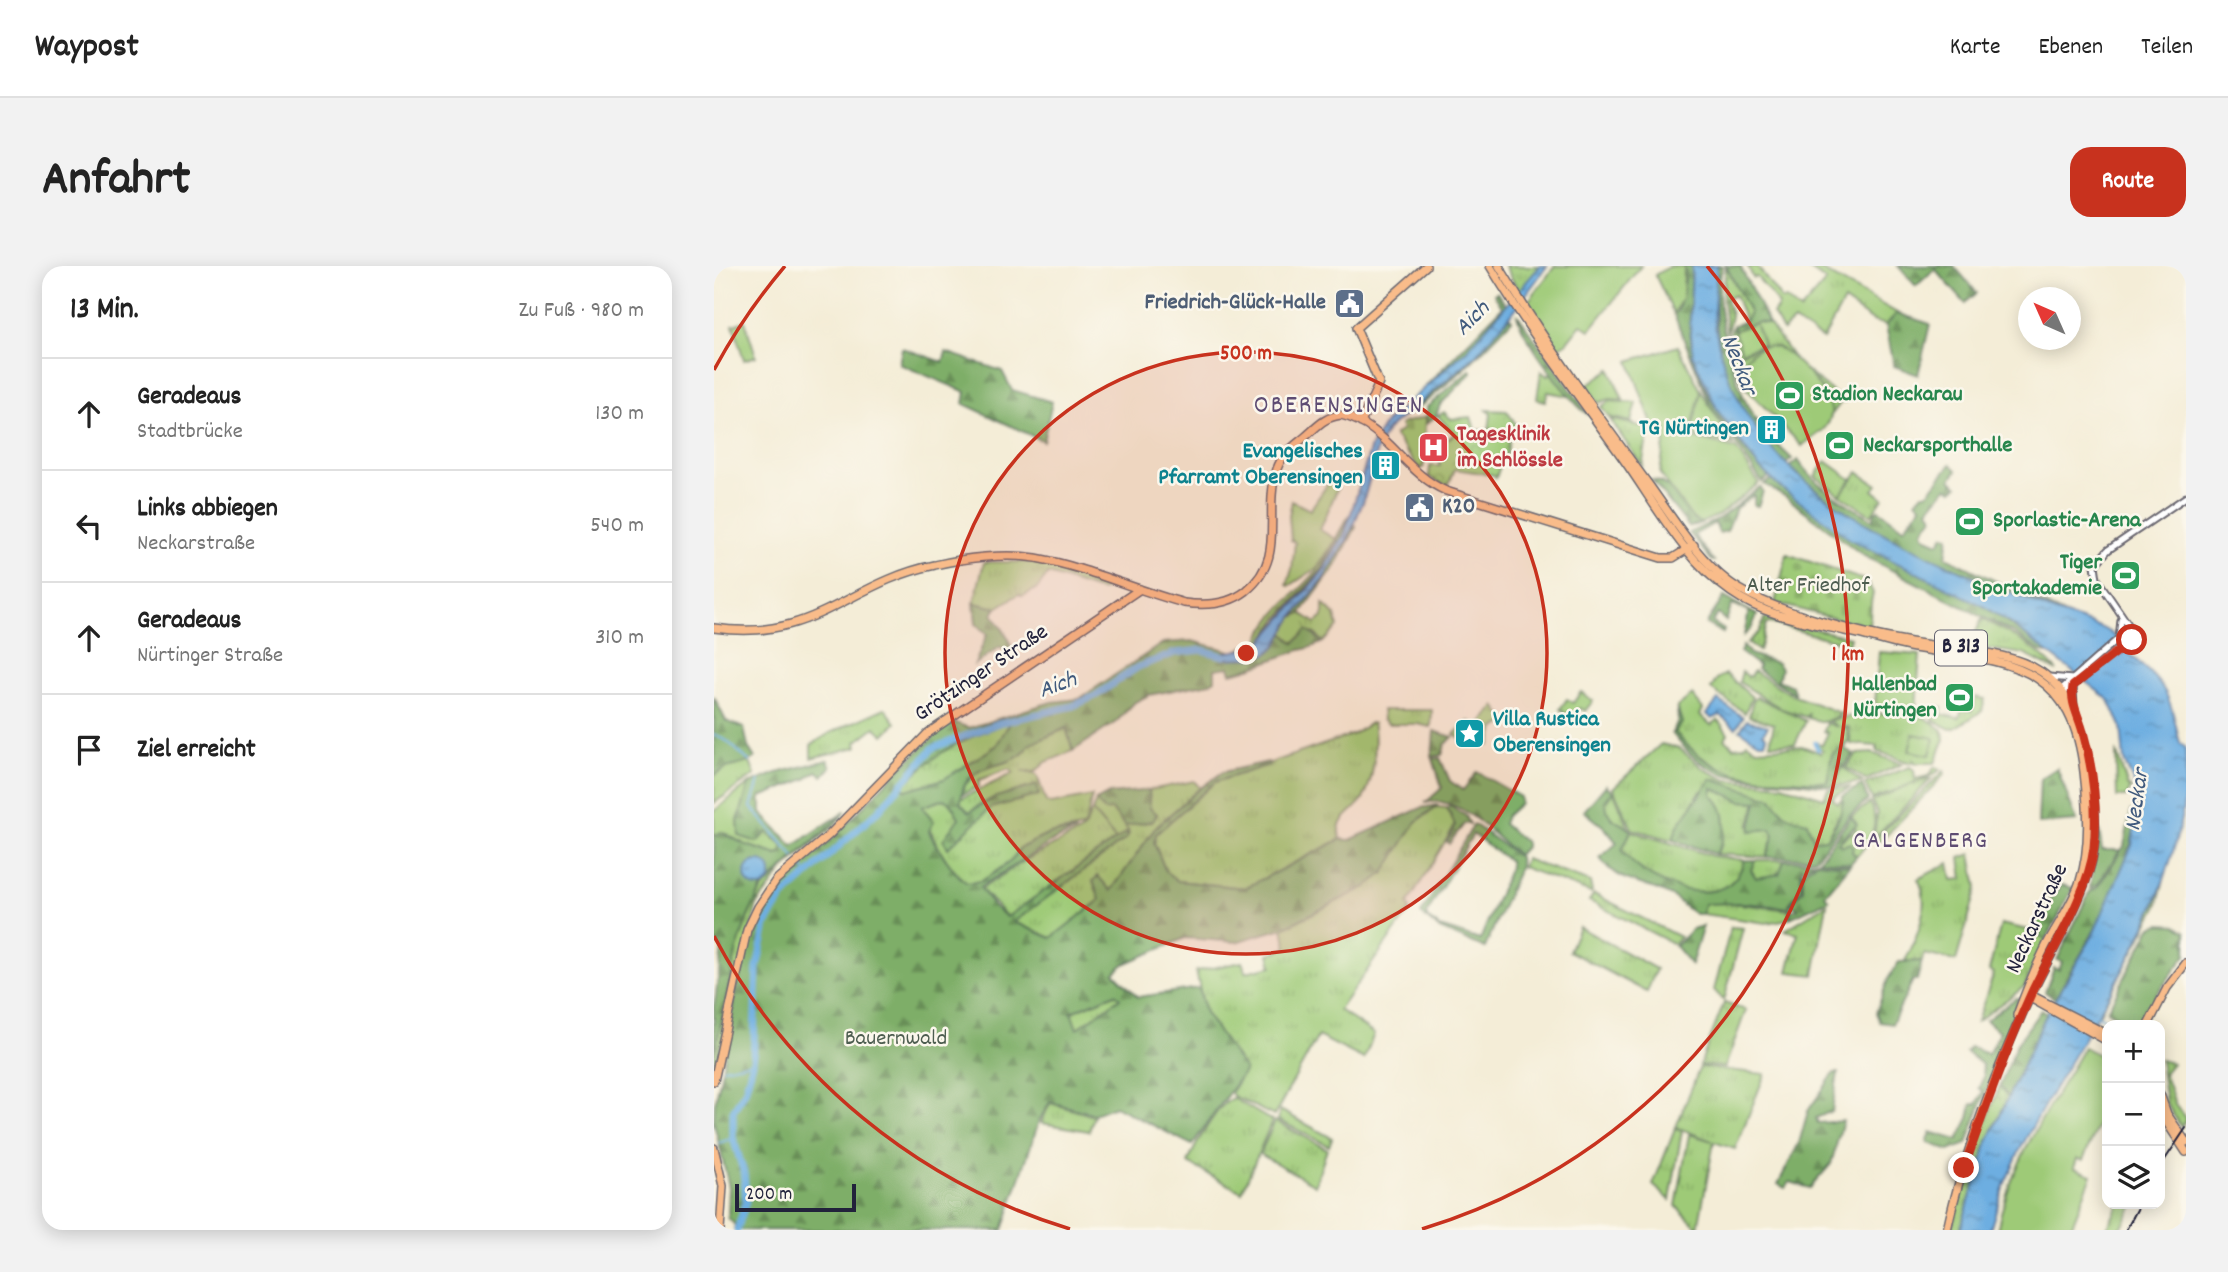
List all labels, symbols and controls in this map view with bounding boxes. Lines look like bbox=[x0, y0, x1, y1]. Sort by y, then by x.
text: Waypost bbox=[35, 25, 139, 72]
text: Karte bbox=[1950, 31, 2000, 65]
text: Ebenen bbox=[2038, 31, 2103, 65]
text: Teilen bbox=[2141, 31, 2193, 65]
text: Anfahrt bbox=[42, 147, 190, 217]
button: Route bbox=[2070, 147, 2186, 217]
public building icon: Friedrich-Glück-Halle bbox=[1332, 286, 1366, 320]
place label: Friedrich-Glück-Halle bbox=[1145, 287, 1326, 320]
north arrow bbox=[2018, 287, 2081, 350]
text: 13 Min. bbox=[70, 290, 139, 333]
water label: Aich bbox=[1447, 293, 1499, 345]
text: Zu Fuß · 980 m bbox=[518, 295, 644, 328]
water label: Neckar bbox=[1711, 330, 1766, 403]
text: 500 m bbox=[1220, 340, 1272, 370]
sports icon: Stadion Neckarau bbox=[1772, 378, 1806, 412]
text: Geradeaus bbox=[137, 379, 241, 416]
place label: Stadion Neckarau bbox=[1812, 379, 1963, 412]
district label: OBERENSINGEN bbox=[1254, 388, 1424, 425]
icon: ahead bbox=[70, 395, 108, 433]
text: 130 m bbox=[595, 398, 644, 431]
building icon: TG Nürtingen bbox=[1755, 412, 1789, 446]
place label: TG Nürtingen bbox=[1639, 413, 1749, 446]
text: Stadtbrücke bbox=[137, 416, 243, 449]
place label: Tagesklinik im Schlössle bbox=[1457, 419, 1563, 478]
sports icon: Neckarsporthalle bbox=[1823, 429, 1857, 463]
place label: Neckarsporthalle bbox=[1863, 430, 2012, 463]
hospital icon: Tagesklinik im Schlössle bbox=[1417, 431, 1451, 465]
place label: Evangelisches Pfarramt Oberensingen bbox=[1158, 436, 1363, 495]
building icon: Evangelisches Pfarramt Oberensingen bbox=[1369, 448, 1403, 482]
public building icon: K20 bbox=[1402, 490, 1436, 524]
text: Links abbiegen bbox=[137, 491, 278, 528]
place label: K20 bbox=[1442, 491, 1475, 524]
sports icon: Sporlastic-Arena bbox=[1953, 504, 1987, 538]
place label: Sporlastic-Arena bbox=[1993, 505, 2142, 538]
icon: left bbox=[70, 507, 108, 545]
text: 540 m bbox=[590, 510, 644, 543]
text: Neckarstraße bbox=[137, 528, 255, 561]
place label: Tiger Sportakademie bbox=[1972, 547, 2102, 606]
sports icon: Tiger Sportakademie bbox=[2108, 559, 2142, 593]
park label: Alter Friedhof bbox=[1746, 570, 1871, 603]
text: Geradeaus bbox=[137, 603, 241, 640]
street label: Grötzinger Straße bbox=[908, 617, 1056, 731]
icon: ahead bbox=[70, 619, 108, 657]
text: 310 m bbox=[595, 622, 644, 655]
route start bbox=[2116, 624, 2147, 655]
road number: B 313 bbox=[1935, 630, 1987, 666]
text: Nürtinger Straße bbox=[137, 640, 283, 673]
centre of rings bbox=[1234, 641, 1258, 665]
text: 1 km bbox=[1832, 641, 1864, 671]
water label: Aich bbox=[1034, 663, 1083, 708]
place label: Hallenbad Nürtingen bbox=[1851, 669, 1937, 728]
sports icon: Hallenbad Nürtingen bbox=[1943, 681, 1977, 715]
place label: Villa Rustica Oberensingen bbox=[1493, 704, 1611, 763]
place icon: Villa Rustica Oberensingen bbox=[1453, 716, 1487, 750]
icon: arrive bbox=[70, 731, 108, 769]
text: Ziel erreicht bbox=[137, 732, 256, 769]
water label: Neckar bbox=[2117, 764, 2160, 833]
district label: GALGENBERG bbox=[1853, 825, 1989, 859]
street label: Neckarstraße bbox=[1998, 859, 2078, 979]
map controls bbox=[2102, 1020, 2165, 1209]
button: + bbox=[2102, 1020, 2165, 1083]
park label: Bauernwald bbox=[845, 1023, 947, 1056]
button: − bbox=[2102, 1083, 2165, 1146]
button: layers bbox=[2102, 1146, 2165, 1209]
route end bbox=[1948, 1152, 1979, 1183]
scale bar bbox=[735, 1181, 856, 1213]
text: 200 m bbox=[746, 1182, 792, 1209]

